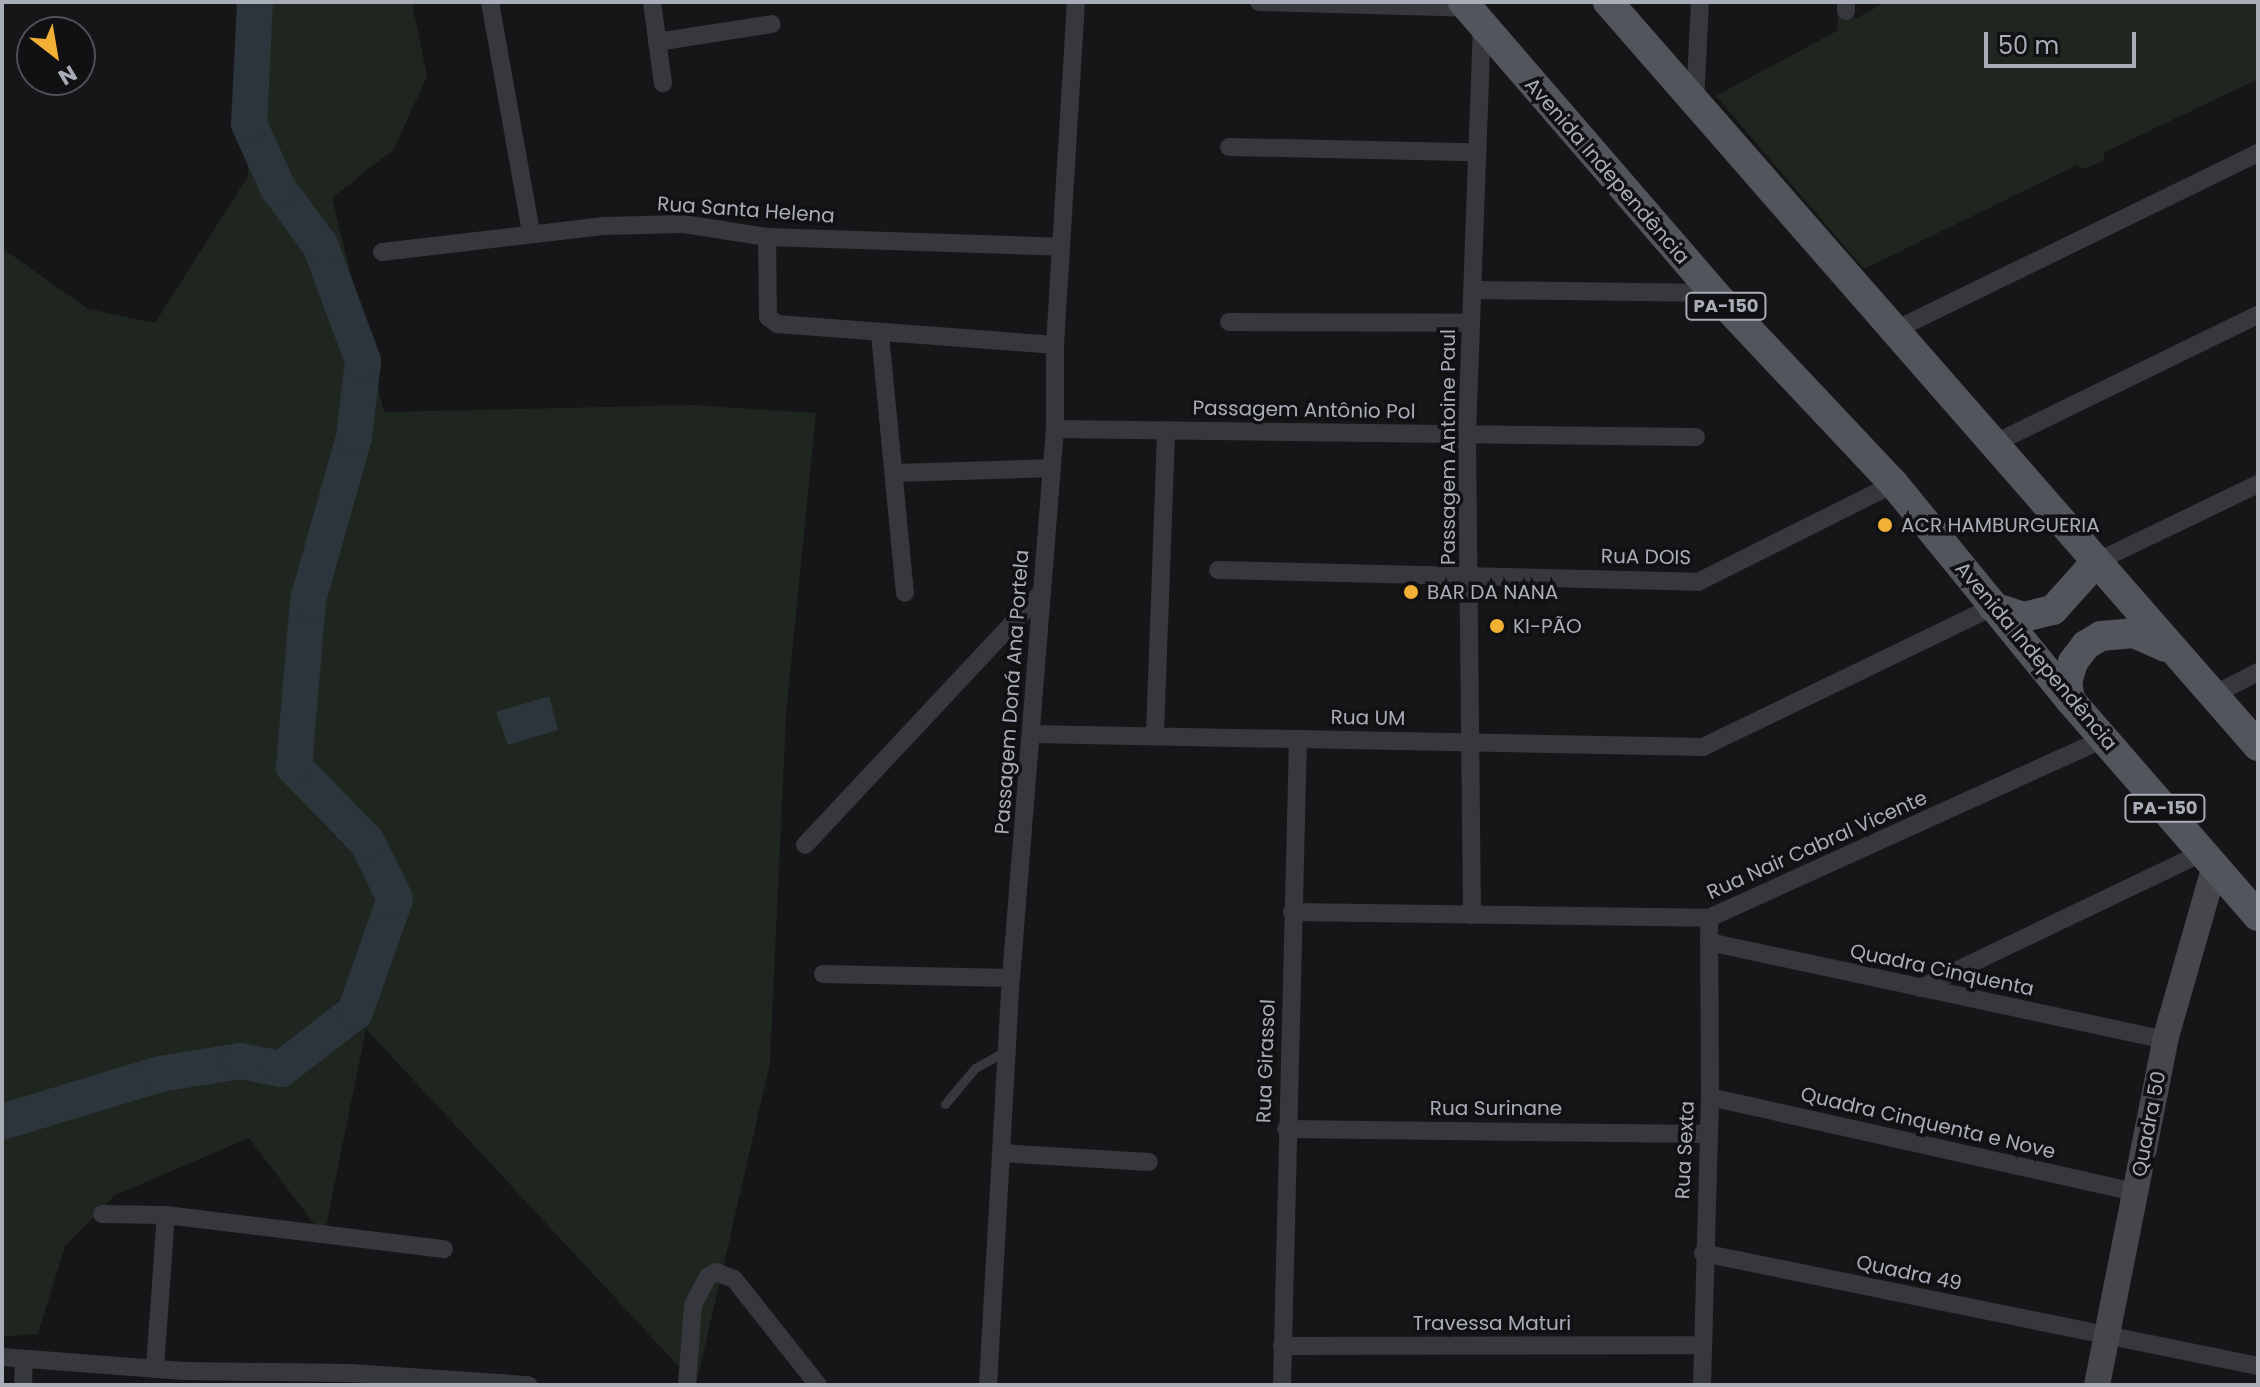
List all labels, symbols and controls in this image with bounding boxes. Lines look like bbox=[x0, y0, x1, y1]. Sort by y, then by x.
north arrow bbox=[16, 16, 96, 96]
scale bar bbox=[1988, 16, 2140, 66]
text: 50 m bbox=[1998, 29, 2059, 62]
text: N bbox=[53, 58, 83, 93]
street label: Avenida Independência bbox=[1520, 73, 1694, 269]
street label: Rua Santa Helena bbox=[656, 192, 836, 228]
road number: PA-150 bbox=[1684, 292, 1768, 320]
street label: Passagem Antoine Paul bbox=[1436, 329, 1460, 565]
street label: Passagem Antônio Pol bbox=[1192, 396, 1416, 424]
place label: ACR HAMBURGUERIA bbox=[1901, 513, 2100, 537]
marker: ACR HAMBURGUERIA bbox=[1876, 516, 1894, 534]
street label: RuA DOIS bbox=[1601, 544, 1691, 570]
street label: Passagem Doná Ana Portela bbox=[990, 549, 1034, 835]
street label: Avenida Independência bbox=[1950, 557, 2122, 755]
place label: BAR DA NANA bbox=[1427, 580, 1558, 604]
marker: BAR DA NANA bbox=[1402, 583, 1420, 601]
place label: KI-PÃO bbox=[1513, 614, 1582, 638]
marker: KI-PÃO bbox=[1488, 617, 1506, 635]
street label: Rua UM bbox=[1331, 705, 1405, 731]
street label: Rua Nair Cabral Vicente bbox=[1703, 786, 1931, 904]
road number: PA-150 bbox=[2123, 794, 2207, 822]
street label: Quadra Cinquenta bbox=[1848, 939, 2036, 1001]
street label: Rua Girassol bbox=[1252, 999, 1280, 1123]
street label: Quadra 50 bbox=[2127, 1069, 2171, 1179]
street label: Quadra Cinquenta e Nove bbox=[1798, 1082, 2058, 1164]
street label: Rua Surinane bbox=[1430, 1096, 1562, 1120]
street label: Rua Sexta bbox=[1670, 1100, 1700, 1200]
street label: Quadra 49 bbox=[1854, 1250, 1964, 1296]
street label: Travessa Maturi bbox=[1413, 1311, 1571, 1335]

